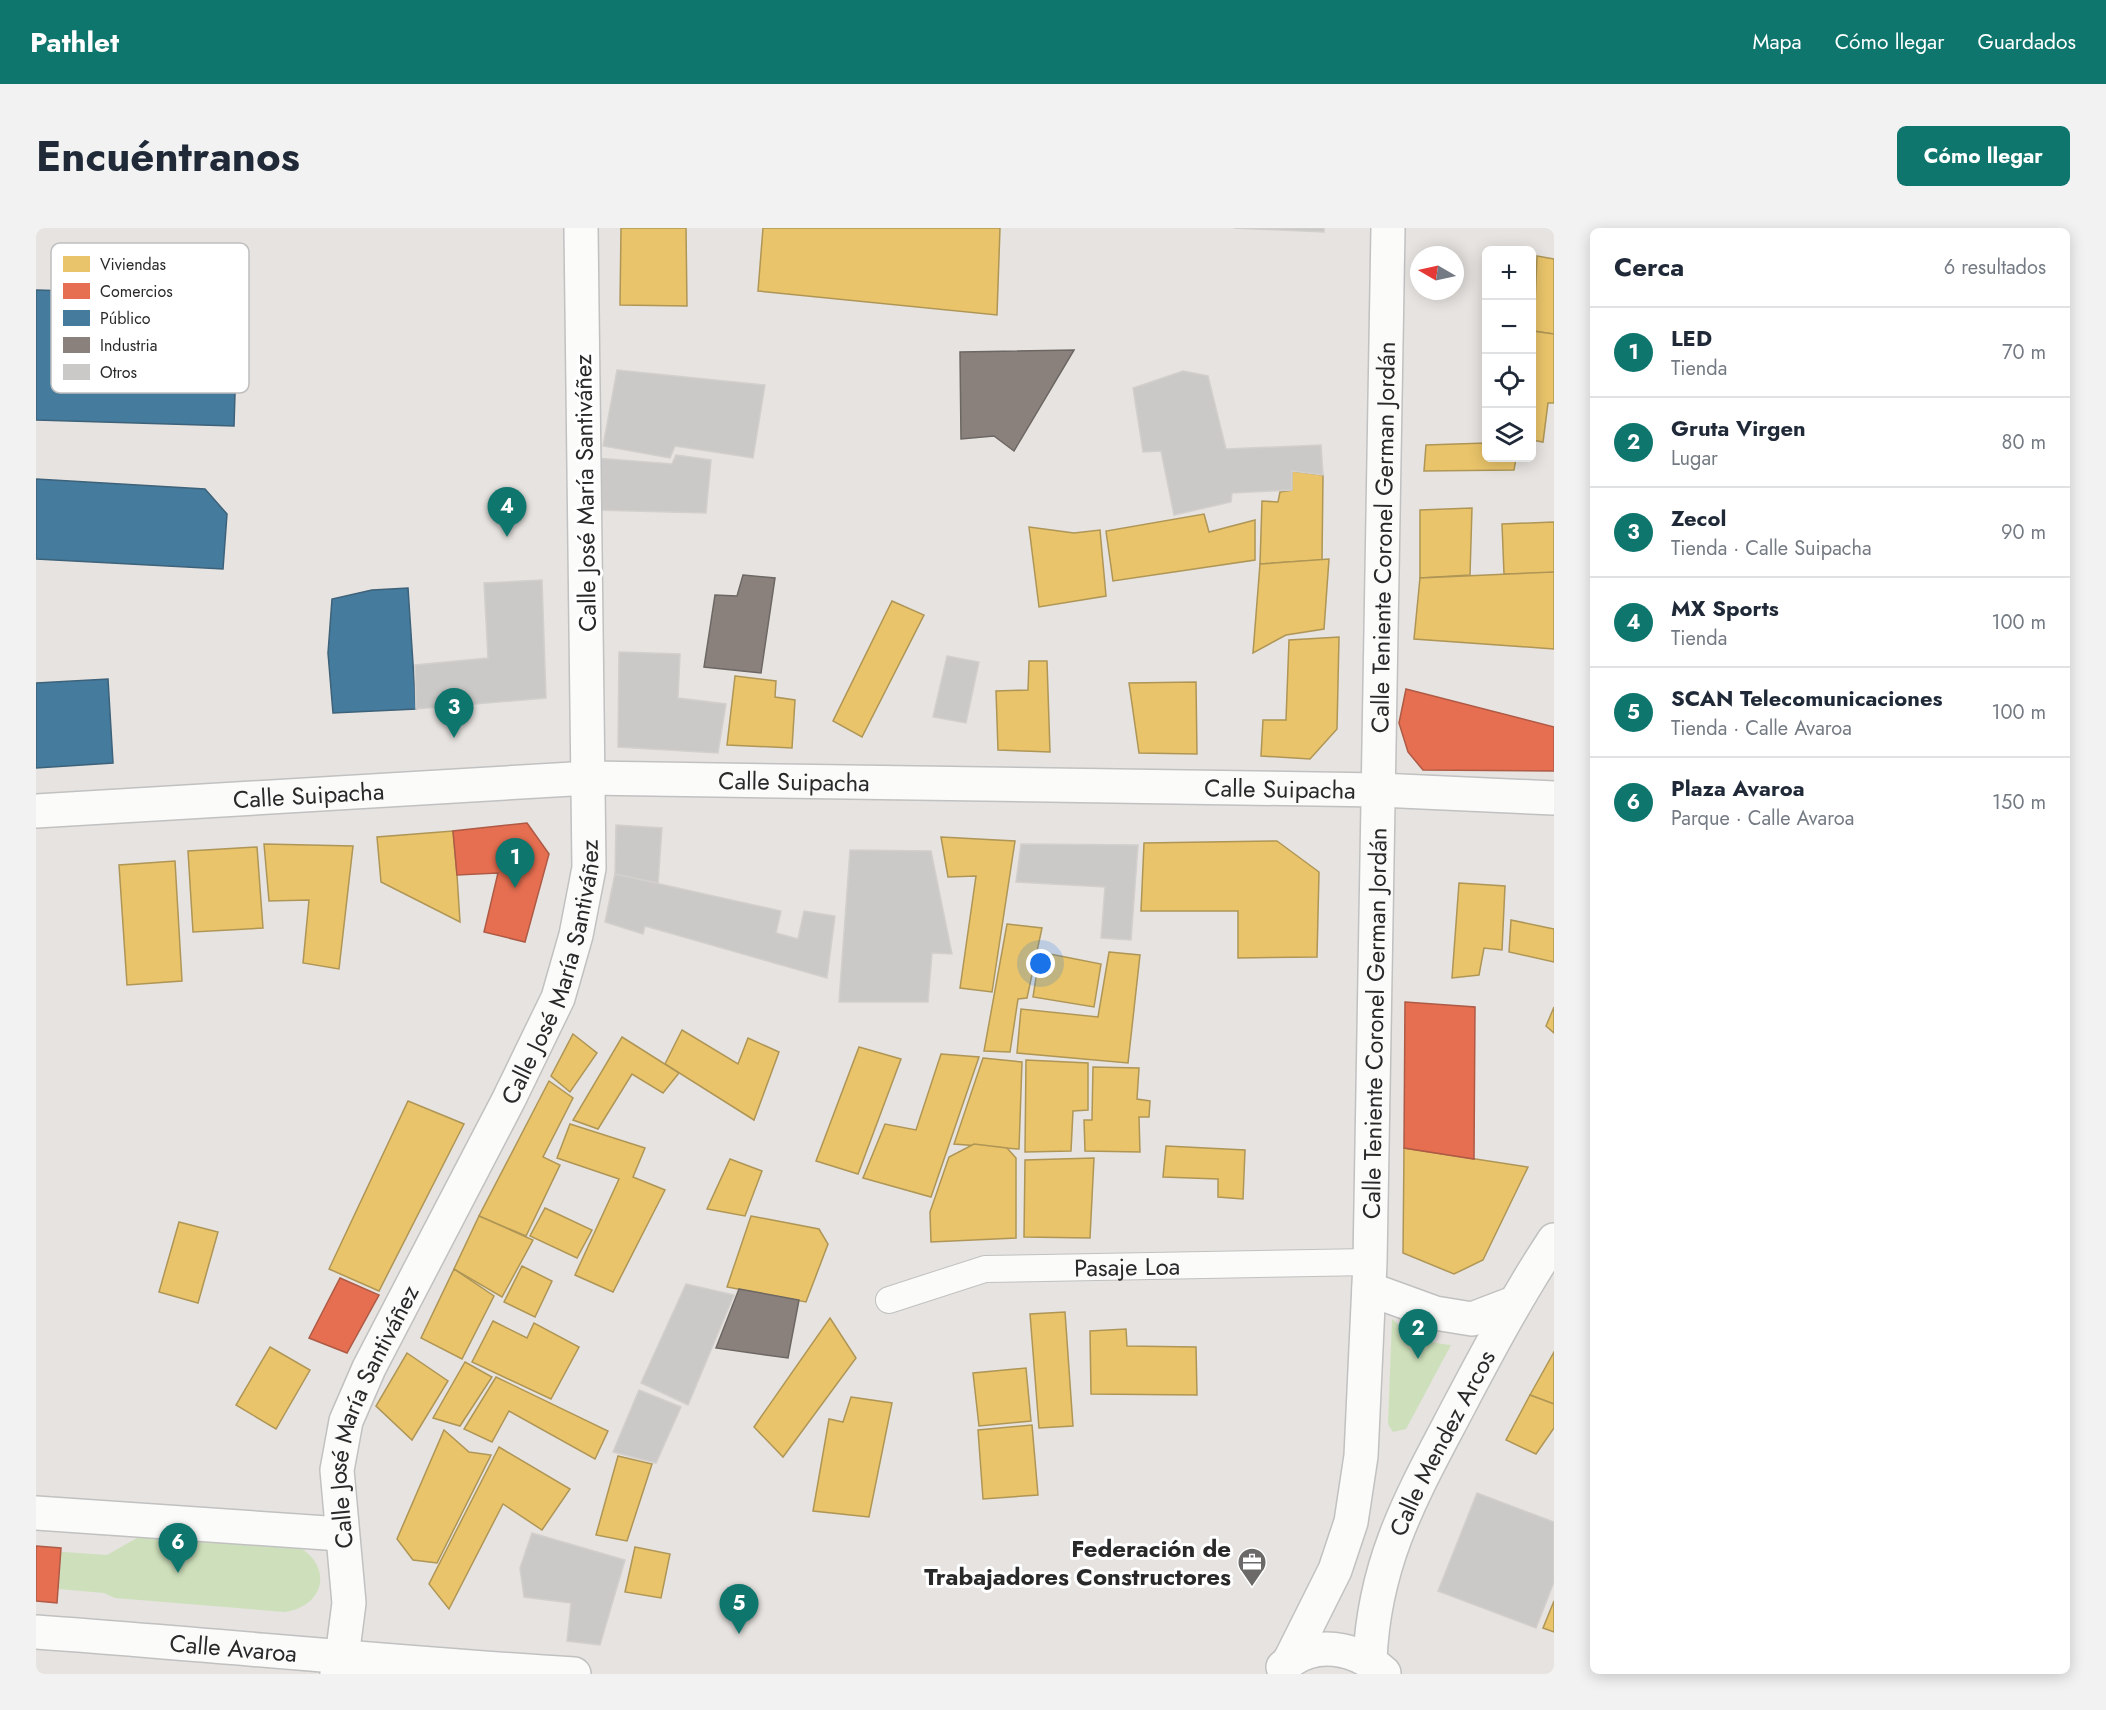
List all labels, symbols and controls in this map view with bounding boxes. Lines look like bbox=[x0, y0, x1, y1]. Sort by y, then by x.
text: Pathlet bbox=[30, 22, 119, 63]
text: Mapa bbox=[1752, 27, 1802, 57]
text: Cómo llegar bbox=[1835, 27, 1944, 57]
text: Guardados bbox=[1977, 27, 2076, 57]
text: Encuéntranos bbox=[36, 126, 300, 187]
button: Cómo llegar bbox=[1897, 126, 2070, 186]
legend bbox=[51, 243, 249, 393]
north arrow bbox=[1410, 246, 1464, 300]
map controls bbox=[1482, 246, 1536, 462]
button: + bbox=[1482, 246, 1536, 300]
text: Cerca bbox=[1614, 248, 1684, 286]
text: Viviendas bbox=[100, 253, 166, 276]
text: 6 resultados bbox=[1944, 253, 2046, 282]
text: Comercios bbox=[100, 280, 173, 303]
button: − bbox=[1482, 300, 1536, 354]
text: Público bbox=[100, 307, 151, 330]
text: LED bbox=[1671, 322, 1712, 354]
text: Industria bbox=[100, 334, 157, 357]
text: 1 bbox=[1628, 338, 1639, 367]
text: 70 m bbox=[2002, 338, 2046, 367]
street label: Calle Teniente Coronel German Jordán bbox=[1362, 341, 1404, 733]
street label: Calle José María Santiváñez bbox=[565, 354, 605, 632]
button: locate bbox=[1482, 354, 1536, 408]
text: Tienda bbox=[1671, 354, 1727, 383]
text: Otros bbox=[100, 361, 137, 384]
button: layers bbox=[1482, 408, 1536, 462]
text: Gruta Virgen bbox=[1671, 412, 1806, 444]
text: 2 bbox=[1627, 428, 1640, 457]
text: 80 m bbox=[2001, 428, 2046, 457]
text: Lugar bbox=[1671, 444, 1718, 473]
pin: 4 bbox=[488, 488, 526, 537]
text: Zecol bbox=[1671, 502, 1726, 534]
text: 3 bbox=[1627, 518, 1640, 547]
text: 90 m bbox=[2001, 518, 2046, 547]
text: Tienda · Calle Suipacha bbox=[1671, 534, 1872, 563]
text: MX Sports bbox=[1671, 592, 1779, 624]
text: 4 bbox=[1627, 608, 1640, 637]
text: 100 m bbox=[1991, 608, 2046, 637]
text: Tienda bbox=[1671, 624, 1727, 653]
text: SCAN Telecomunicaciones bbox=[1671, 682, 1943, 714]
pin: 3 bbox=[434, 688, 474, 738]
text: 5 bbox=[1627, 698, 1640, 727]
text: 100 m bbox=[1991, 698, 2046, 727]
text: Tienda · Calle Avaroa bbox=[1671, 714, 1852, 743]
street label: Calle Suipacha bbox=[718, 762, 870, 800]
street label: Calle Suipacha bbox=[1204, 770, 1356, 807]
text: Plaza Avaroa bbox=[1671, 772, 1805, 804]
street label: Calle Suipacha bbox=[232, 773, 385, 817]
text: 6 bbox=[1627, 788, 1640, 817]
text: 150 m bbox=[1992, 788, 2046, 817]
text: Parque · Calle Avaroa bbox=[1671, 804, 1854, 833]
street label: Calle Teniente Coronel German Jordán bbox=[1353, 827, 1395, 1219]
pin: 1 bbox=[496, 838, 534, 888]
street label: Calle José María Santiváñez bbox=[492, 839, 607, 1110]
your location bbox=[1026, 949, 1055, 978]
street label: Pasaje Loa bbox=[1074, 1248, 1181, 1285]
street label: Calle José María Santiváñez bbox=[320, 1278, 427, 1550]
pin: 2 bbox=[1398, 1310, 1438, 1359]
street label: Calle Mendez Arcos bbox=[1380, 1343, 1503, 1541]
pin: 6 bbox=[158, 1524, 198, 1573]
place label: Federación de Trabajadores Constructores bbox=[924, 1531, 1231, 1594]
office icon: Federación de Trabajadores Constructores bbox=[1236, 1546, 1268, 1588]
pin: 5 bbox=[720, 1584, 758, 1634]
street label: Calle Avaroa bbox=[168, 1625, 299, 1670]

